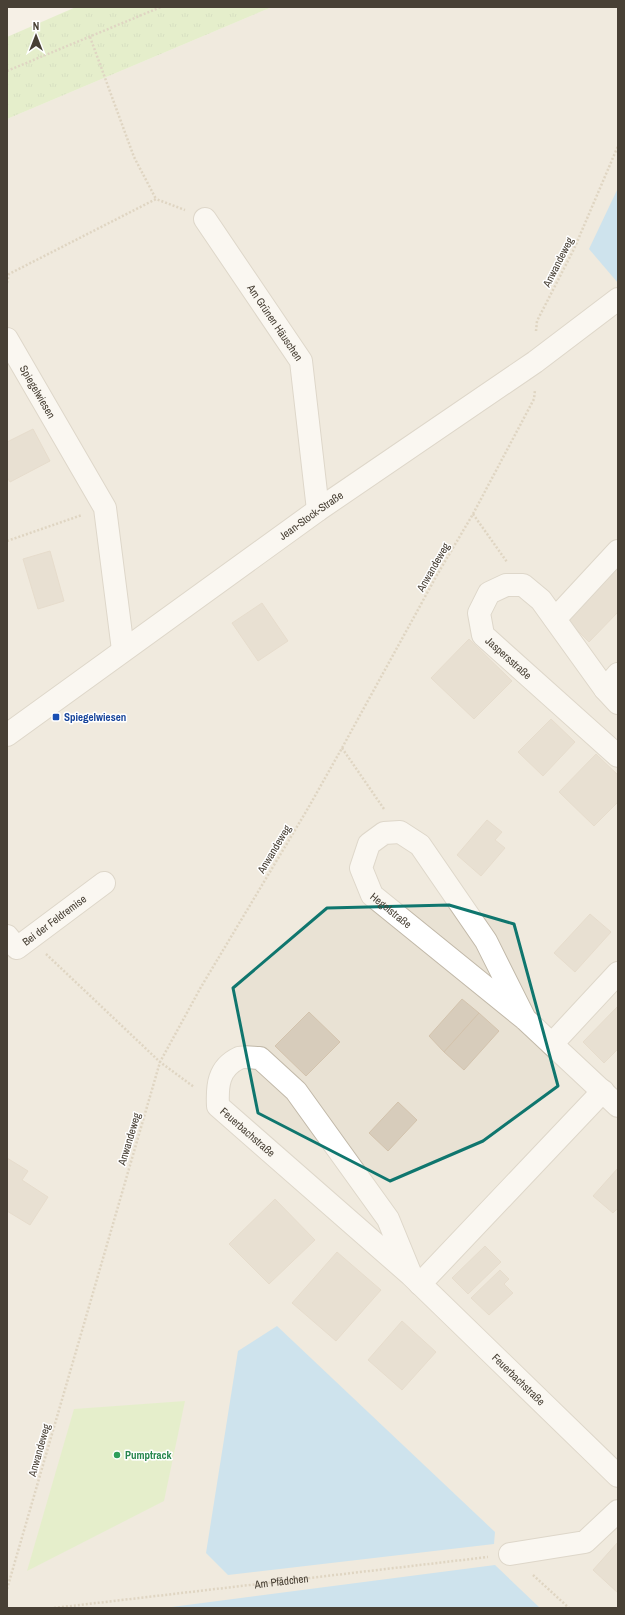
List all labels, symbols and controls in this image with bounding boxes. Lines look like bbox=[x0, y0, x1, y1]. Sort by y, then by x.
north arrow bbox=[16, 16, 56, 56]
text: N bbox=[33, 19, 39, 33]
street label: Anwandeweg bbox=[539, 235, 577, 290]
street label: Am Grünen Häuschen bbox=[244, 281, 306, 364]
street label: Spiegelwiesen bbox=[17, 363, 59, 421]
street label: Jean-Stock-Straße bbox=[276, 488, 346, 543]
street label: Anwandeweg bbox=[413, 540, 453, 595]
street label: Jaspersstraße bbox=[483, 634, 535, 682]
place label: Spiegelwiesen bbox=[64, 710, 126, 724]
marker: Spiegelwiesen bbox=[51, 712, 61, 722]
street label: Anwandeweg bbox=[254, 822, 294, 877]
street label: Hegelstraße bbox=[367, 889, 414, 931]
street label: Bei der Feldremise bbox=[19, 892, 89, 949]
street label: Feuerbachstraße bbox=[217, 1104, 278, 1160]
street label: Anwandeweg bbox=[114, 1111, 144, 1168]
street label: Feuerbachstraße bbox=[489, 1351, 548, 1408]
street label: Anwandeweg bbox=[25, 1422, 53, 1479]
place label: Pumptrack bbox=[125, 1448, 173, 1462]
marker: Pumptrack bbox=[112, 1450, 122, 1460]
street label: Am Pfädchen bbox=[253, 1571, 309, 1592]

